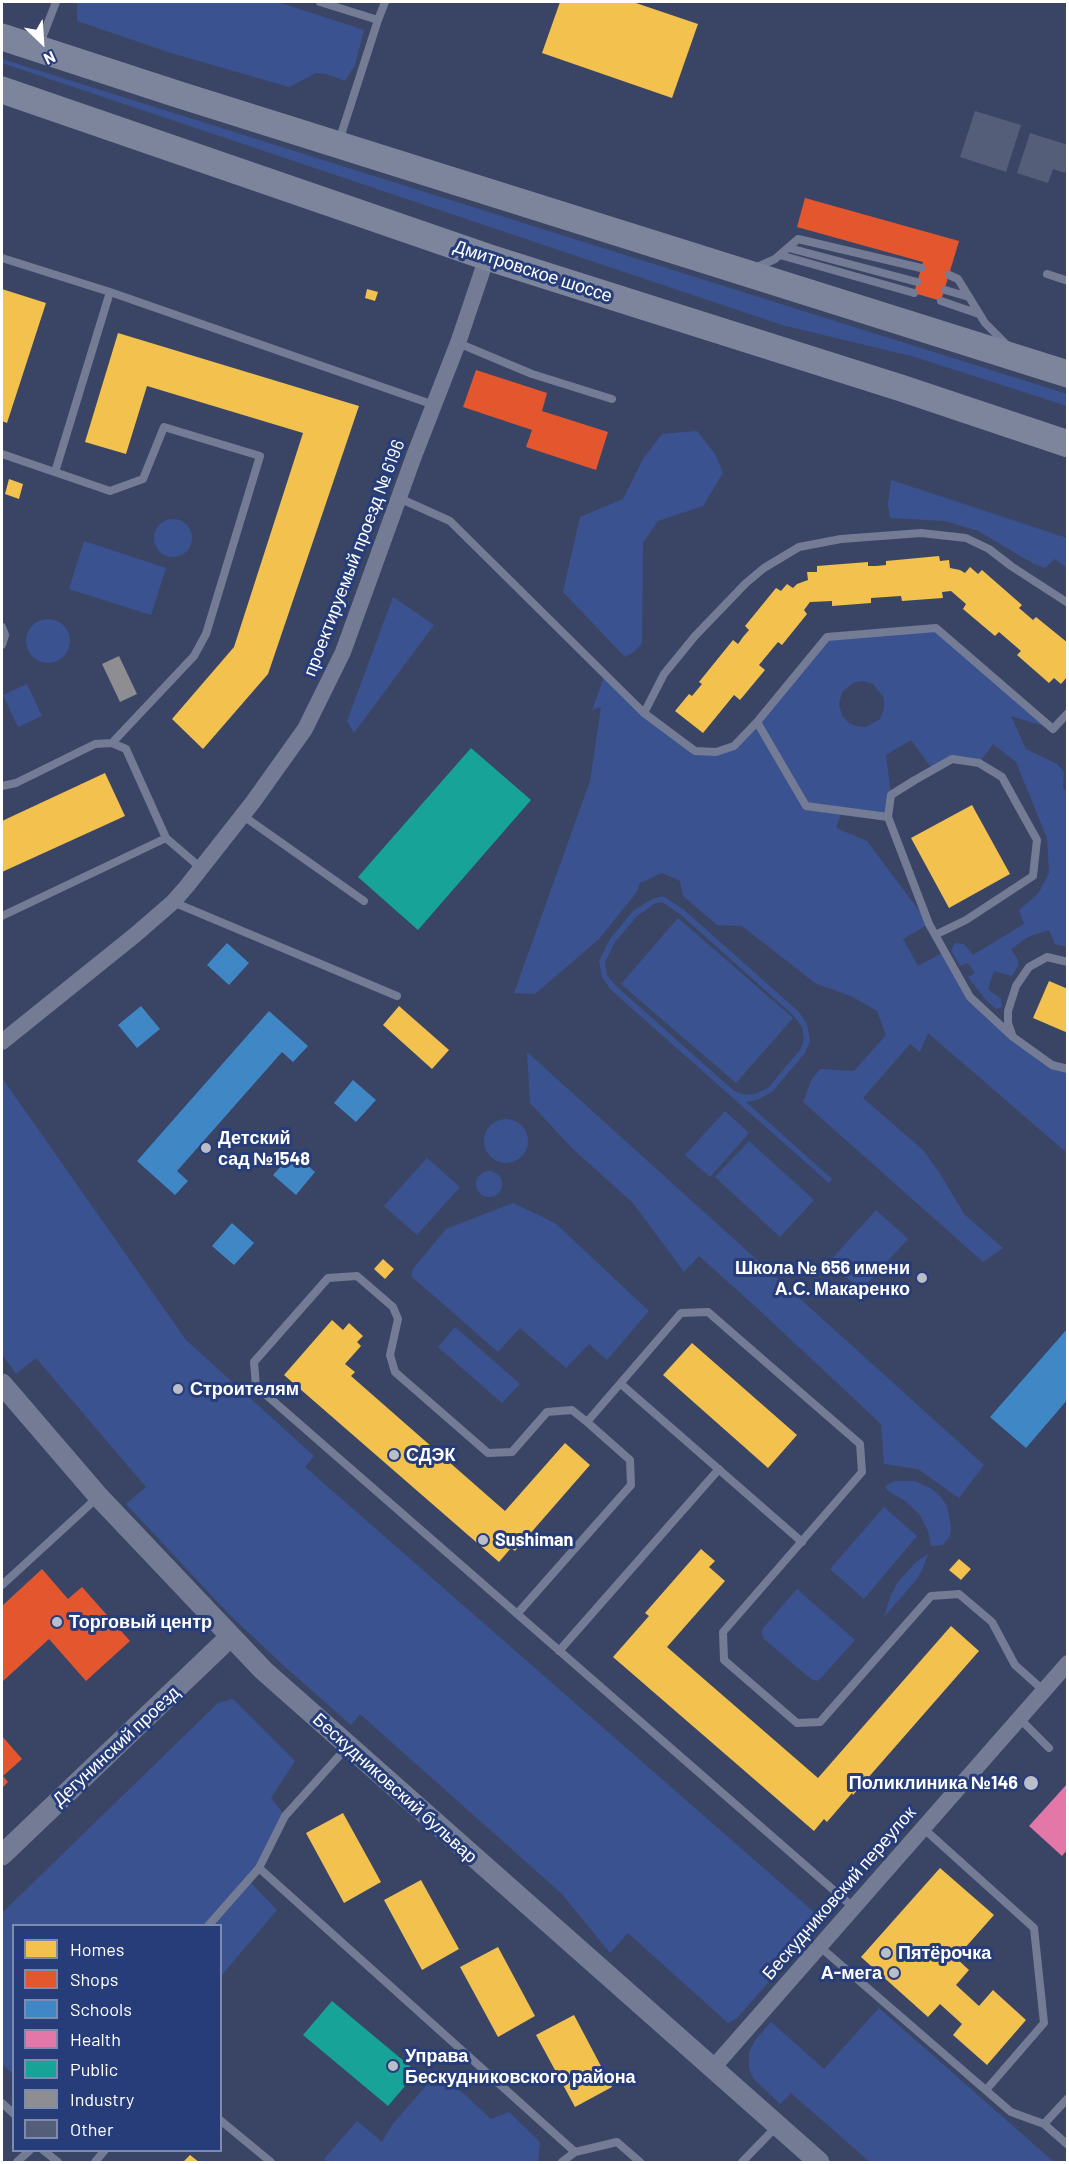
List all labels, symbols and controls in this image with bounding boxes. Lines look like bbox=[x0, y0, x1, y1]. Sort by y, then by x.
north arrow bbox=[12, 12, 72, 72]
text: N bbox=[41, 48, 59, 70]
street label: Дмитровское шоссе bbox=[451, 235, 615, 307]
street label: проектируемый проезд № 6196 bbox=[299, 437, 409, 679]
place label: Детский сад №1548 bbox=[218, 1127, 310, 1170]
marker: Детский сад №1548 bbox=[199, 1141, 213, 1155]
place label: Школа № 656 имени А.С. Макаренко bbox=[735, 1257, 910, 1300]
marker: Школа № 656 имени А.С. Макаренко bbox=[915, 1271, 929, 1285]
place label: Строителям bbox=[190, 1378, 299, 1400]
marker: Строителям bbox=[171, 1382, 185, 1396]
place label: СДЭК bbox=[406, 1444, 455, 1466]
marker: СДЭК bbox=[387, 1448, 401, 1462]
place label: Sushiman bbox=[495, 1529, 573, 1551]
marker: Sushiman bbox=[476, 1533, 490, 1547]
place label: Торговый центр bbox=[69, 1611, 212, 1633]
marker: Торговый центр bbox=[50, 1615, 64, 1629]
street label: Дегунинский проезд bbox=[48, 1681, 184, 1811]
street label: Бескудниковский бульвар bbox=[308, 1709, 482, 1867]
place label: Поликлиника №146 bbox=[849, 1772, 1018, 1794]
marker: Поликлиника №146 bbox=[1022, 1774, 1040, 1792]
street label: Бескудниковский переулок bbox=[758, 1802, 920, 1984]
legend bbox=[12, 1924, 222, 2152]
text: Homes bbox=[70, 1938, 124, 1960]
place label: Пятёрочка bbox=[898, 1942, 991, 1964]
marker: Пятёрочка bbox=[879, 1946, 893, 1960]
place label: А-мега bbox=[821, 1962, 882, 1984]
marker: А-мега bbox=[887, 1966, 901, 1980]
text: Shops bbox=[70, 1968, 119, 1990]
text: Schools bbox=[70, 1998, 132, 2020]
text: Health bbox=[70, 2028, 121, 2050]
place label: Управа Бескудниковского района bbox=[405, 2045, 636, 2088]
text: Public bbox=[70, 2058, 118, 2080]
marker: Управа Бескудниковского района bbox=[386, 2059, 400, 2073]
text: Industry bbox=[70, 2088, 134, 2110]
text: Other bbox=[70, 2118, 113, 2140]

